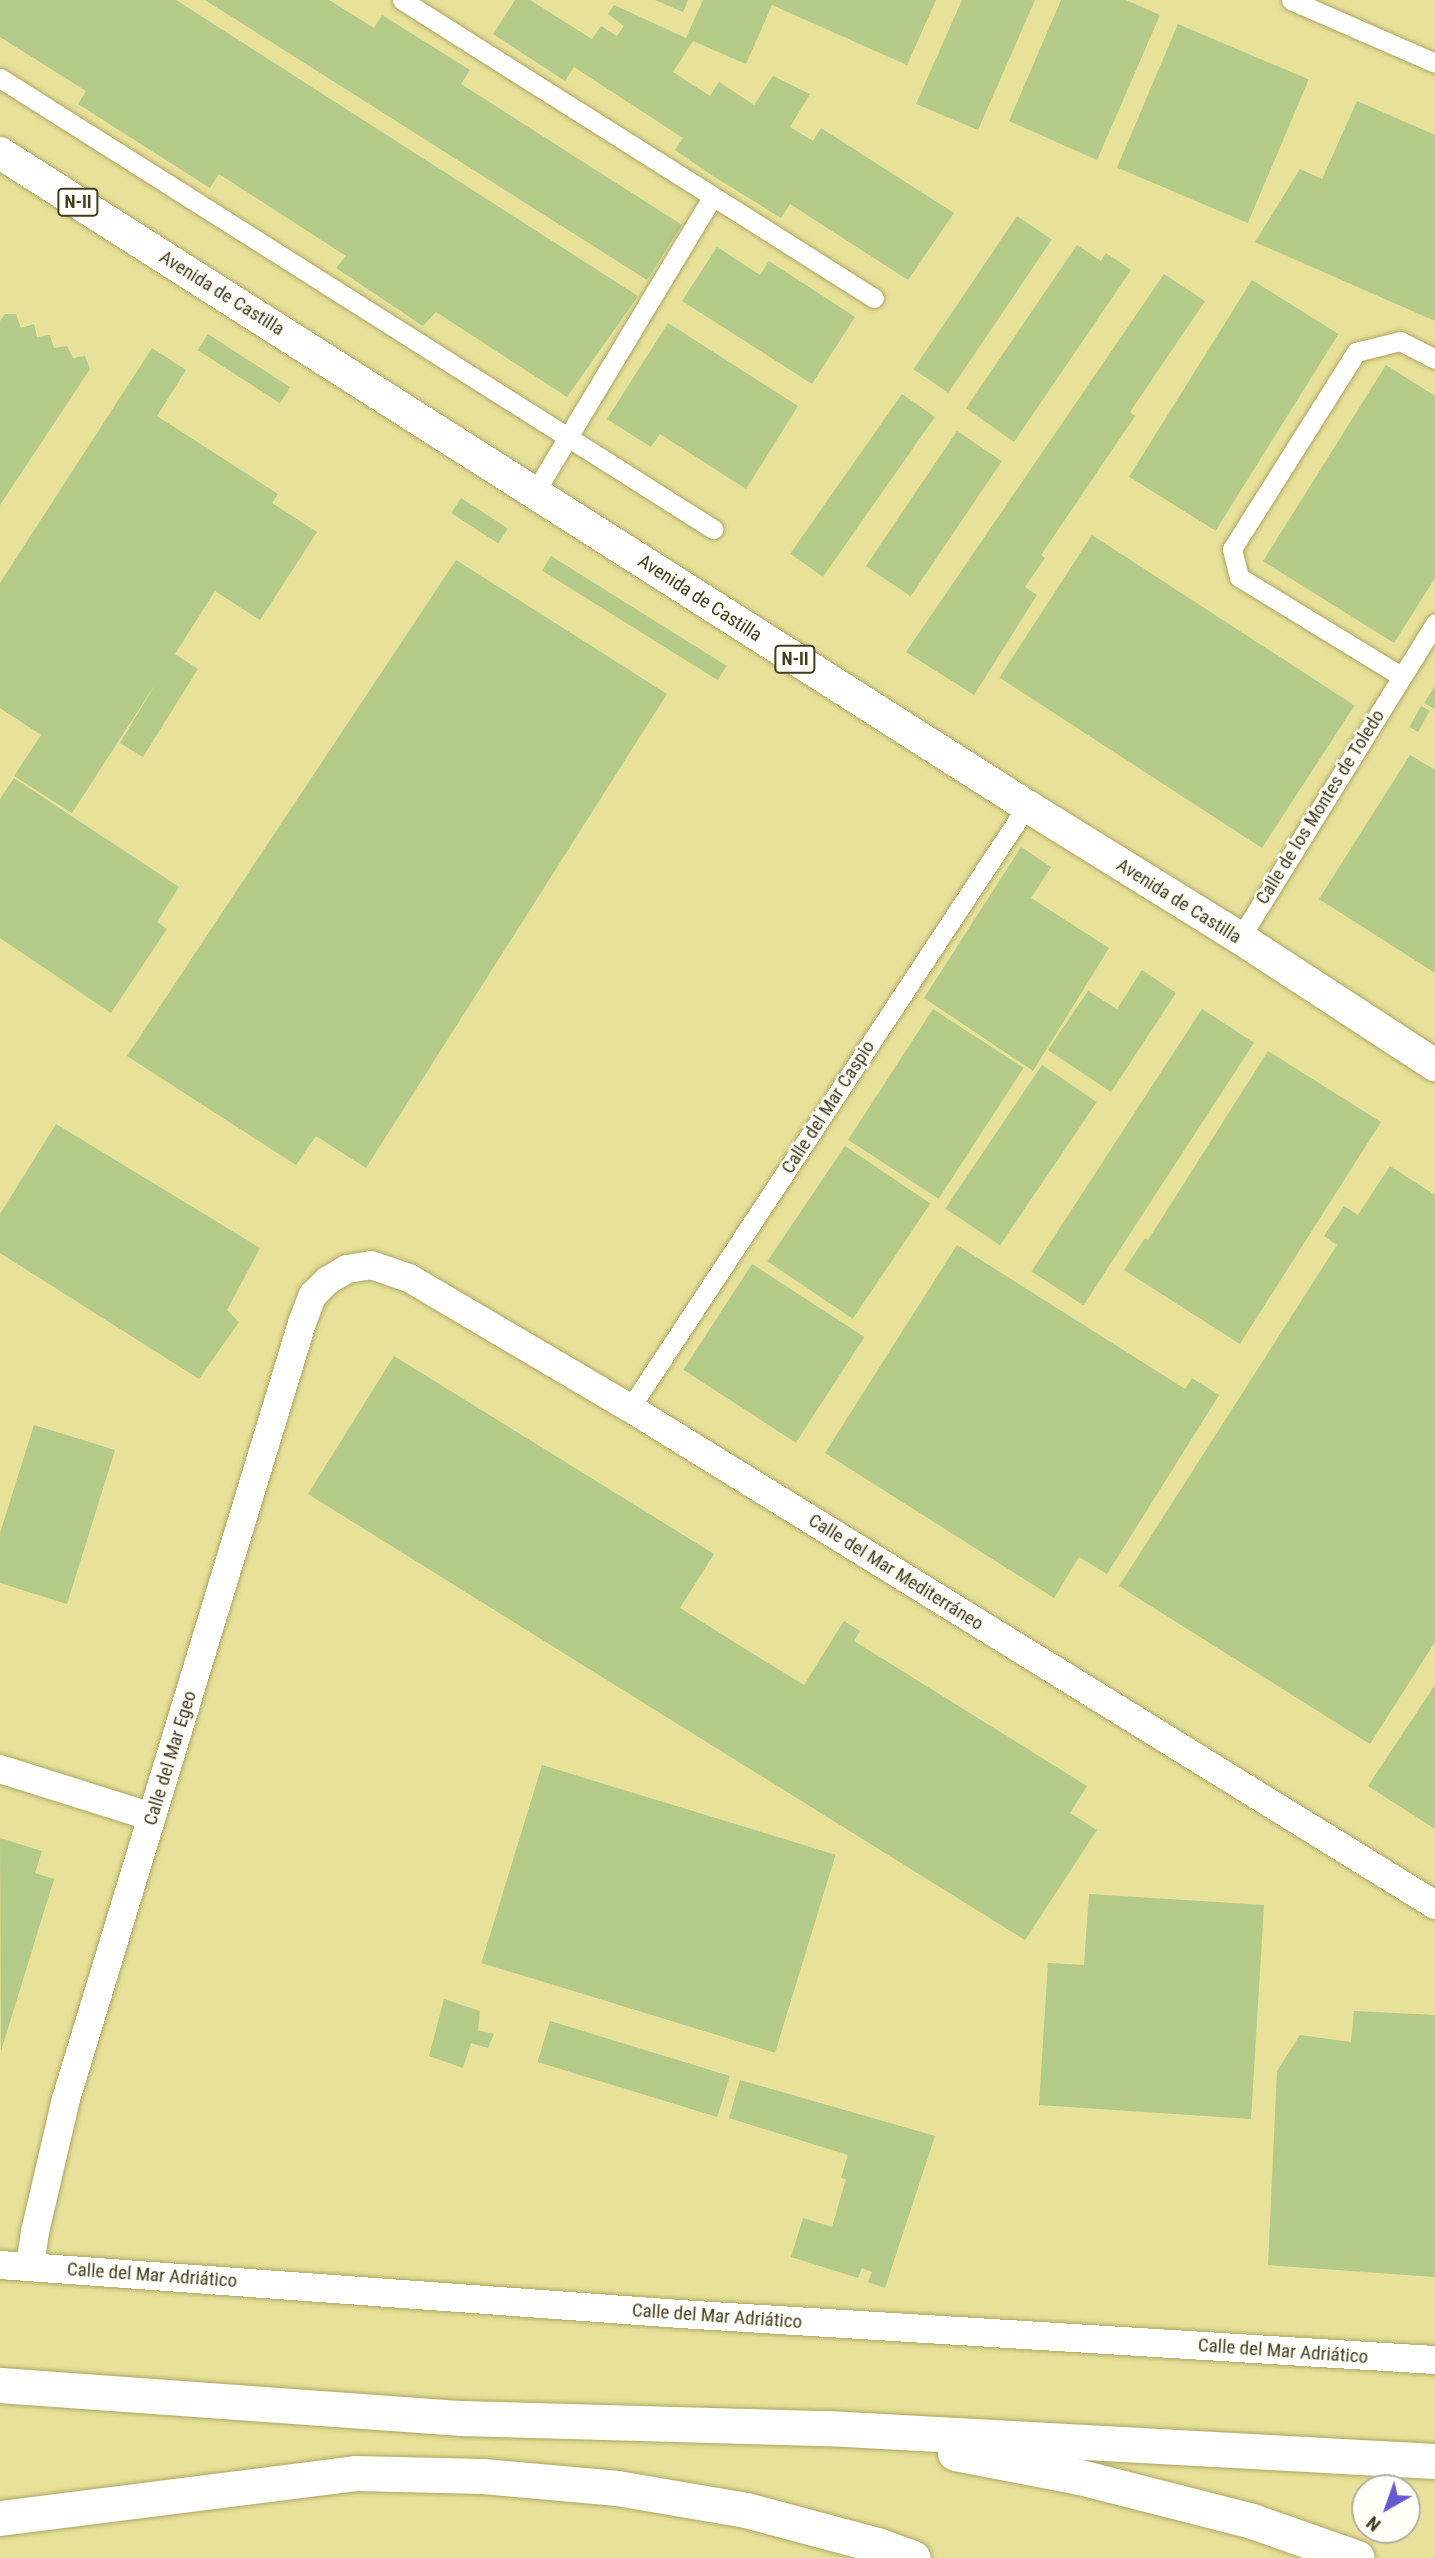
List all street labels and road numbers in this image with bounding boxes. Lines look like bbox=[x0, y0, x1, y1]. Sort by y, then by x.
road number: N-II bbox=[57, 188, 99, 216]
street label: Avenida de Castilla bbox=[155, 245, 289, 341]
street label: Avenida de Castilla bbox=[634, 550, 766, 646]
road number: N-II bbox=[774, 644, 816, 674]
street label: Calle de los Montes de Toledo bbox=[1251, 705, 1389, 909]
street label: Avenida de Castilla bbox=[1112, 853, 1246, 949]
street label: Calle del Mar Caspio bbox=[776, 1036, 880, 1178]
street label: Calle del Mar Mediterráneo bbox=[804, 1509, 988, 1635]
street label: Calle del Mar Egeo bbox=[139, 1688, 201, 1828]
street label: Calle del Mar Adriático bbox=[66, 2258, 238, 2292]
street label: Calle del Mar Adriático bbox=[631, 2299, 803, 2333]
street label: Calle del Mar Adriático bbox=[1197, 2334, 1369, 2368]

